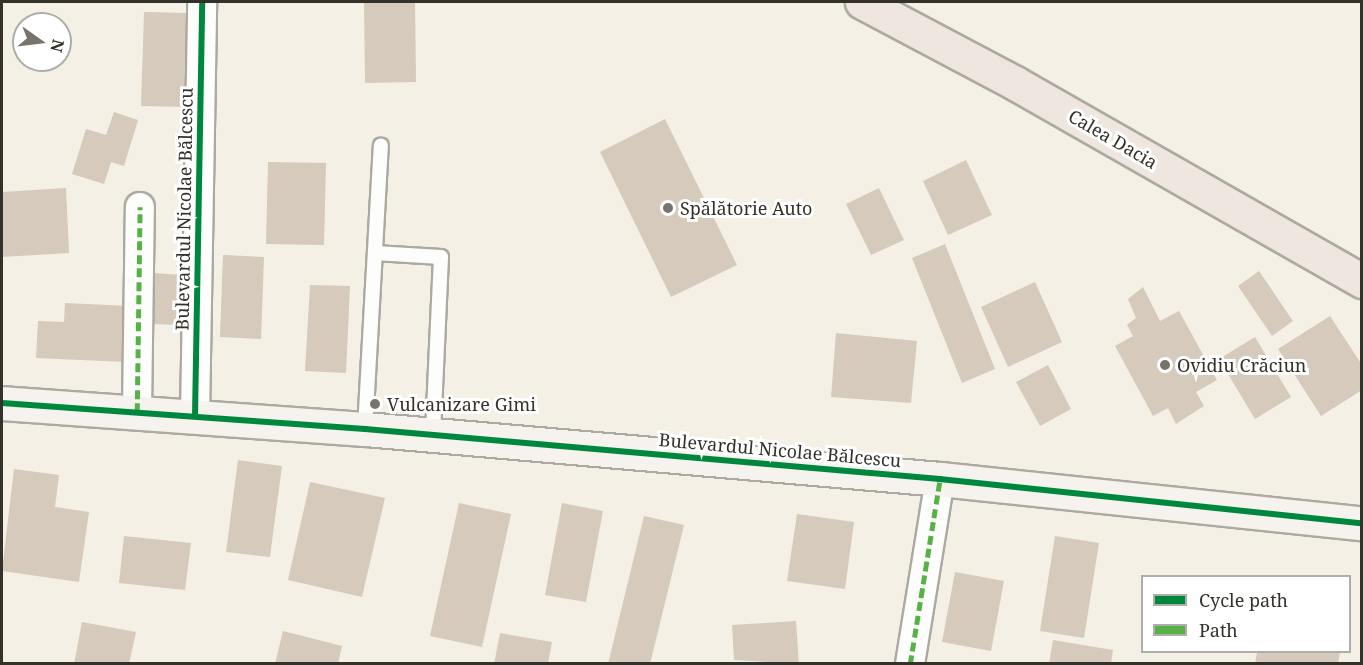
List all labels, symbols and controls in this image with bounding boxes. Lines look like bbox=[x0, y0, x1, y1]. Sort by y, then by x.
north arrow bbox=[12, 12, 72, 72]
text: N bbox=[45, 37, 70, 55]
street label: Bulevardul Nicolae Bălcescu bbox=[171, 87, 197, 331]
street label: Calea Dacia bbox=[1065, 105, 1161, 173]
place label: Spălătorie Auto bbox=[680, 197, 812, 219]
marker: Spălătorie Auto bbox=[661, 201, 675, 215]
place label: Ovidiu Crăciun bbox=[1177, 354, 1306, 376]
marker: Ovidiu Crăciun bbox=[1158, 358, 1172, 372]
place label: Vulcanizare Gimi bbox=[387, 393, 536, 415]
marker: Vulcanizare Gimi bbox=[368, 397, 382, 411]
street label: Bulevardul Nicolae Bălcescu bbox=[658, 429, 902, 471]
legend bbox=[1141, 575, 1351, 653]
text: Cycle path bbox=[1199, 588, 1288, 612]
text: Path bbox=[1199, 618, 1238, 642]

